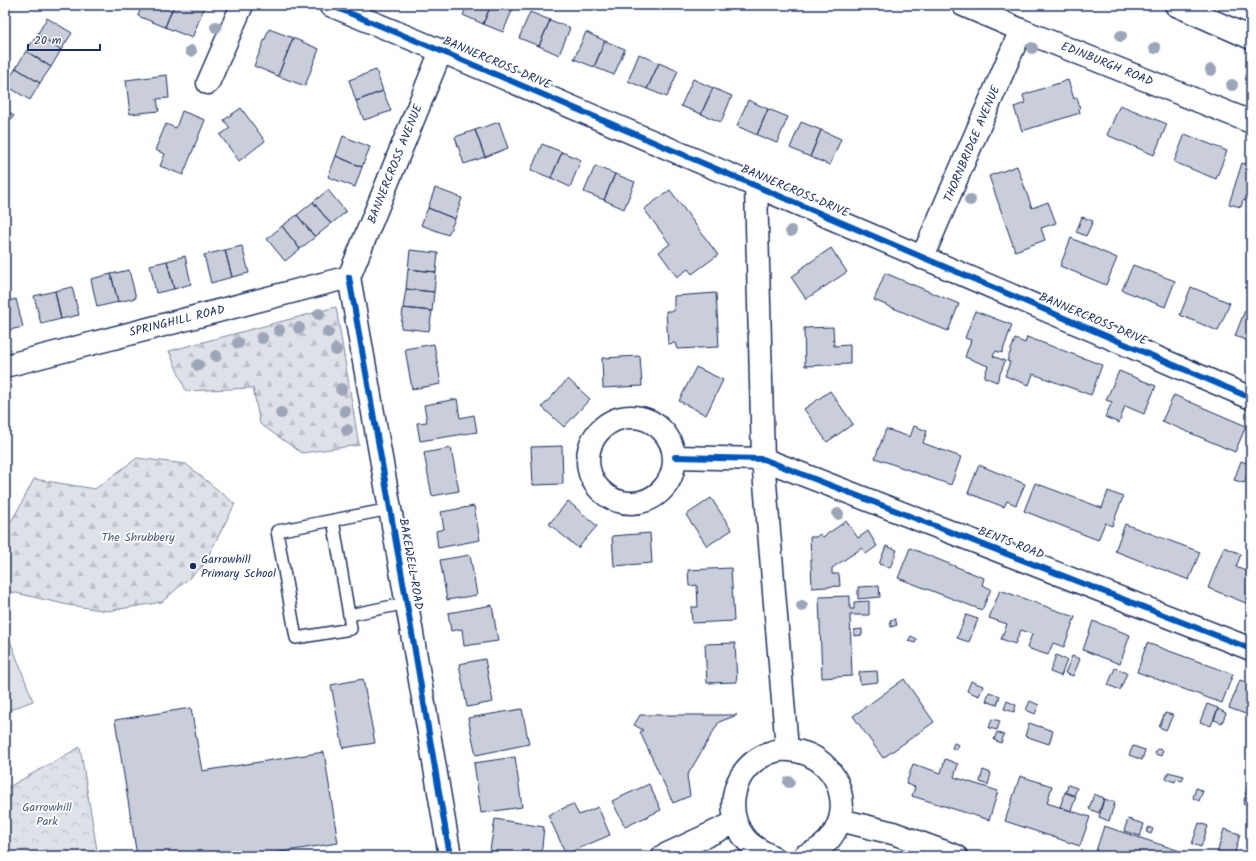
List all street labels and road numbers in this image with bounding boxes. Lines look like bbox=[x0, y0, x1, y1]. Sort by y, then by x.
street label: BANNERCROSS DRIVE bbox=[440, 32, 555, 95]
street label: EDINBURGH ROAD bbox=[1058, 37, 1156, 91]
street label: THORNBRIDGE AVENUE bbox=[939, 82, 1006, 205]
street label: BANNERCROSS AVENUE bbox=[362, 101, 428, 227]
street label: BANNERCROSS DRIVE bbox=[738, 160, 853, 223]
street label: BANNERCROSS DRIVE bbox=[1036, 288, 1151, 351]
street label: SPRINGHILL ROAD bbox=[127, 300, 227, 342]
street label: BAKEWELL ROAD bbox=[394, 517, 428, 612]
street label: BENTS ROAD bbox=[975, 522, 1047, 564]

